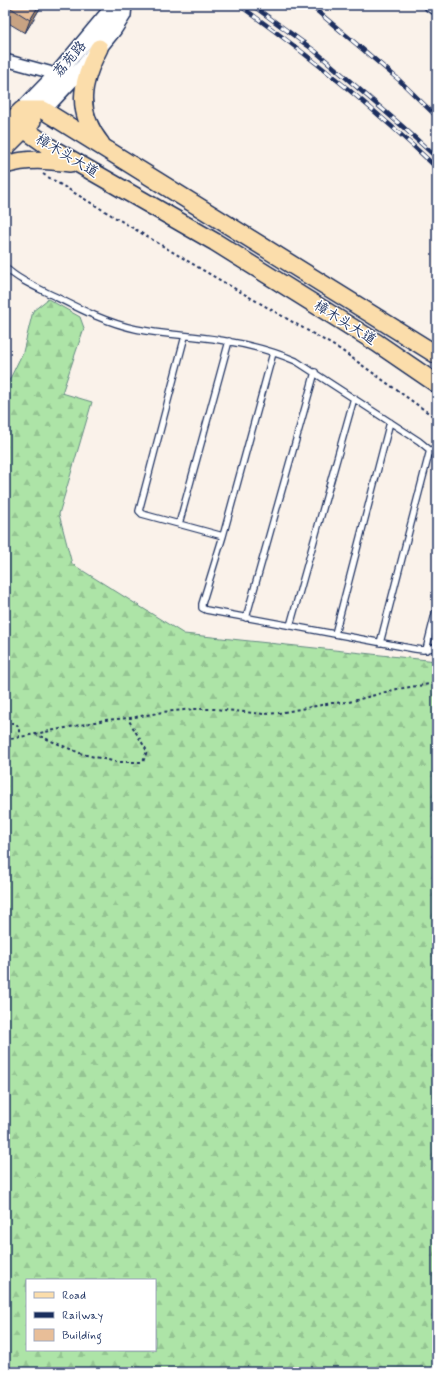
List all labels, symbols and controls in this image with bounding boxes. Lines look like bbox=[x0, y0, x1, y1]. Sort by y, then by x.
street label: 荔苑路 bbox=[49, 37, 91, 81]
street label: 樟木头大道 bbox=[32, 130, 102, 182]
street label: 樟木头大道 bbox=[311, 297, 379, 349]
legend bbox=[26, 1279, 156, 1351]
text: Road bbox=[62, 1288, 86, 1304]
text: Railway bbox=[62, 1308, 104, 1324]
text: Building bbox=[62, 1328, 102, 1345]

